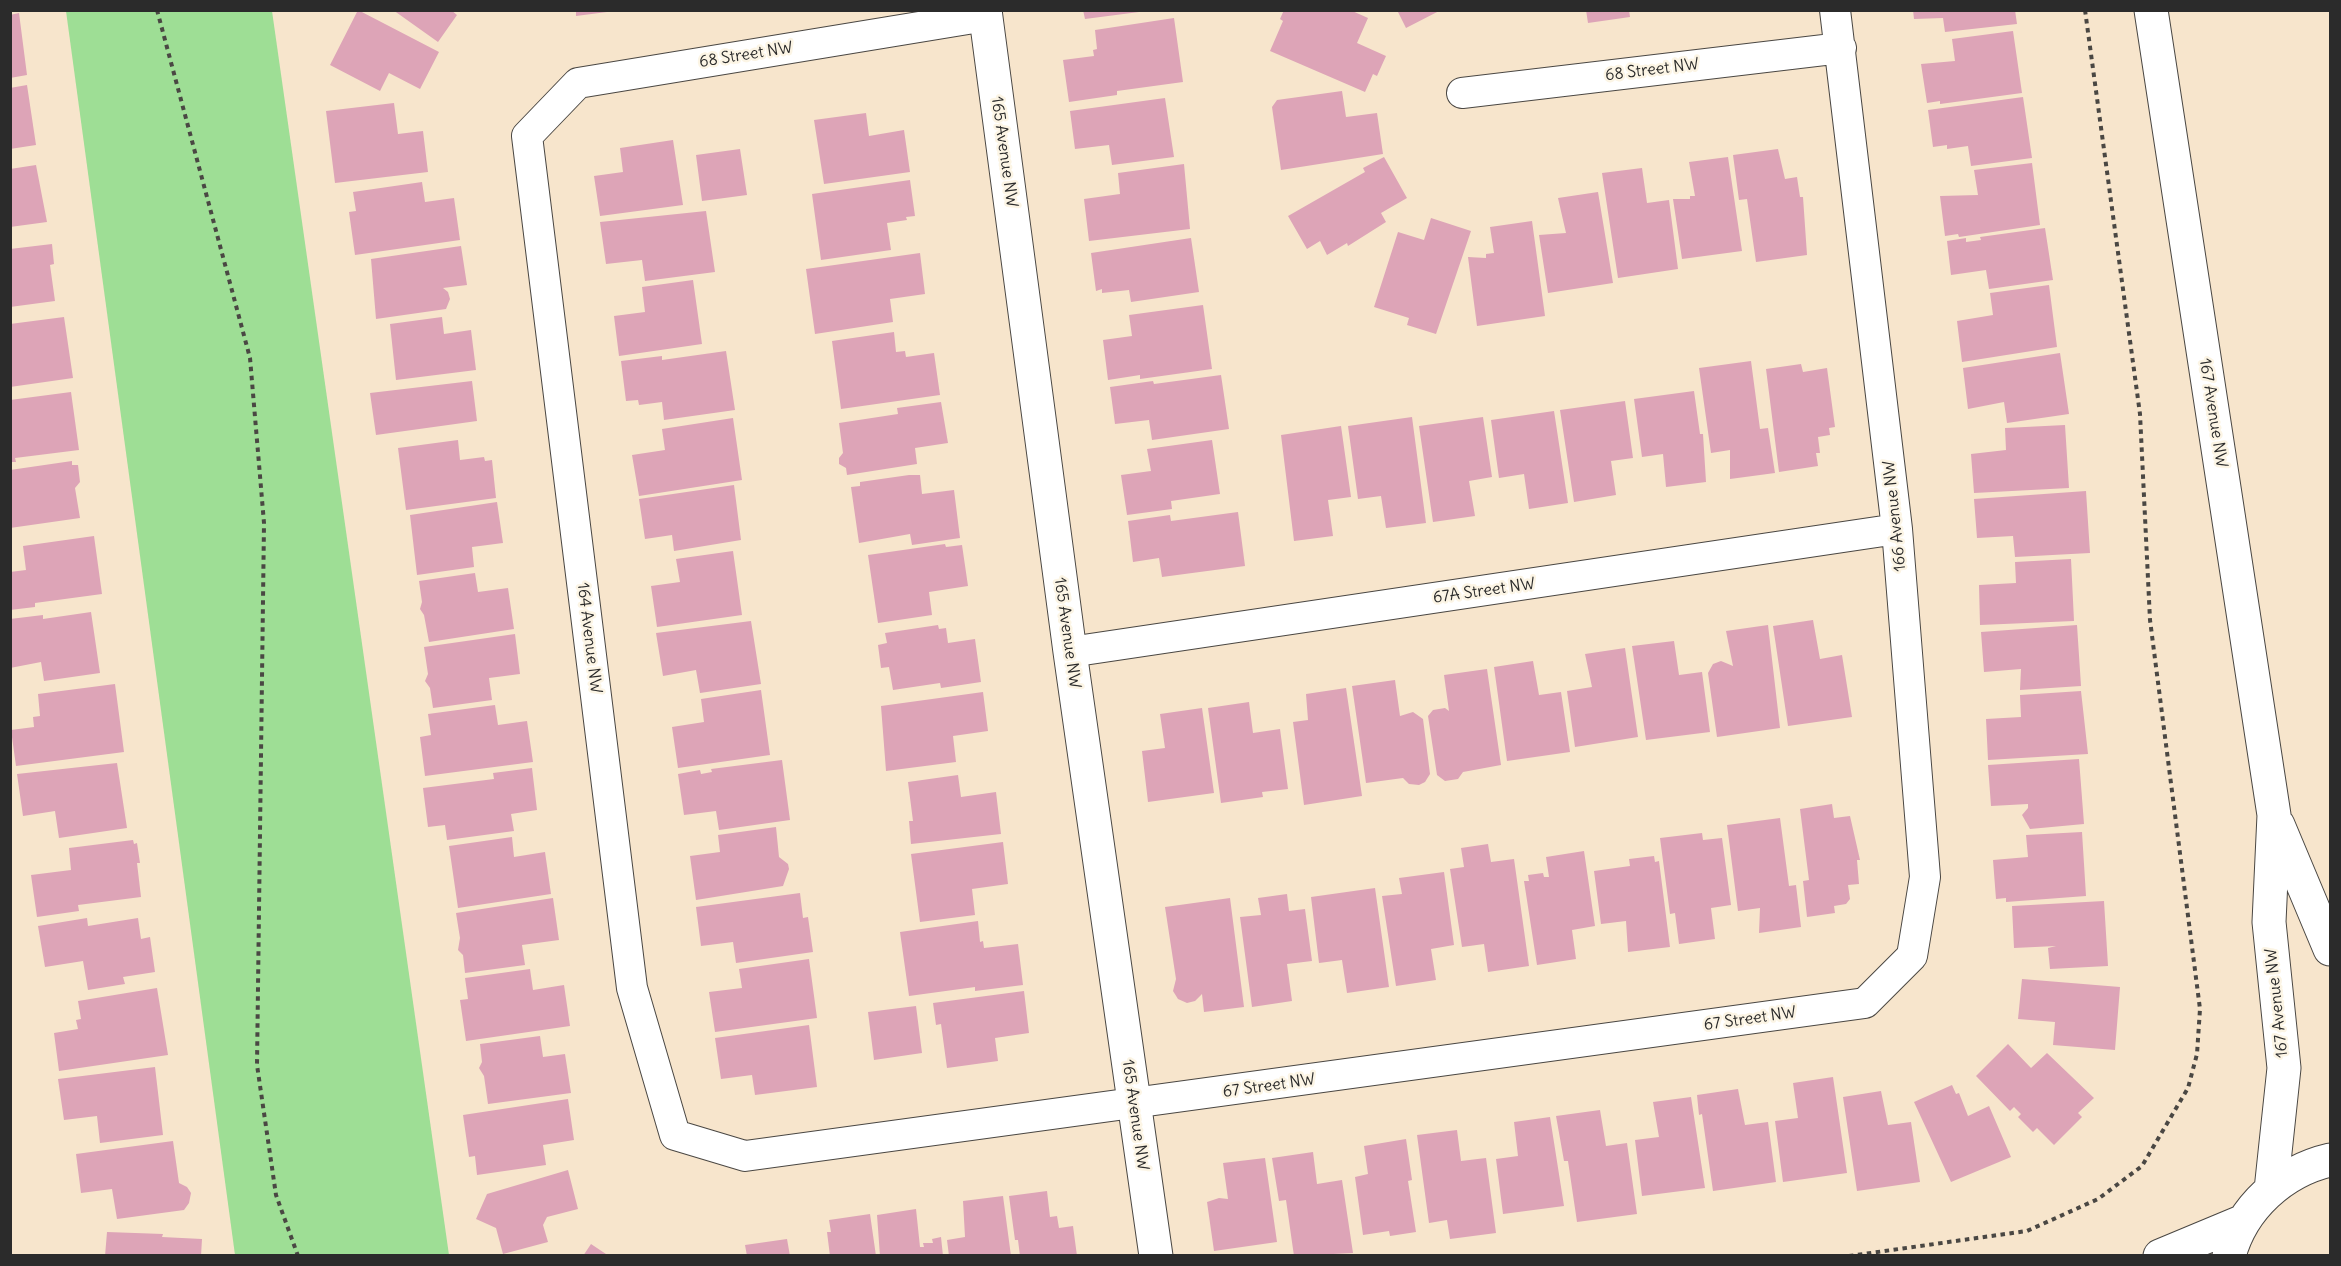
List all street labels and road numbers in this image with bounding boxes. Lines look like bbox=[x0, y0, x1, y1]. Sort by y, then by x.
street label: 68 Street NW bbox=[698, 38, 794, 72]
street label: 68 Street NW bbox=[1604, 55, 1700, 85]
street label: 165 Avenue NW bbox=[987, 95, 1021, 209]
street label: 167 Avenue NW bbox=[2195, 357, 2231, 469]
street label: 166 Avenue NW bbox=[1880, 459, 1910, 573]
street label: 67A Street NW bbox=[1432, 574, 1536, 608]
street label: 165 Avenue NW bbox=[1050, 576, 1084, 690]
street label: 164 Avenue NW bbox=[573, 581, 605, 695]
street label: 167 Avenue NW bbox=[2262, 947, 2292, 1059]
street label: 67 Street NW bbox=[1703, 1003, 1797, 1035]
street label: 165 Avenue NW bbox=[1118, 1058, 1152, 1172]
street label: 67 Street NW bbox=[1222, 1070, 1316, 1102]

